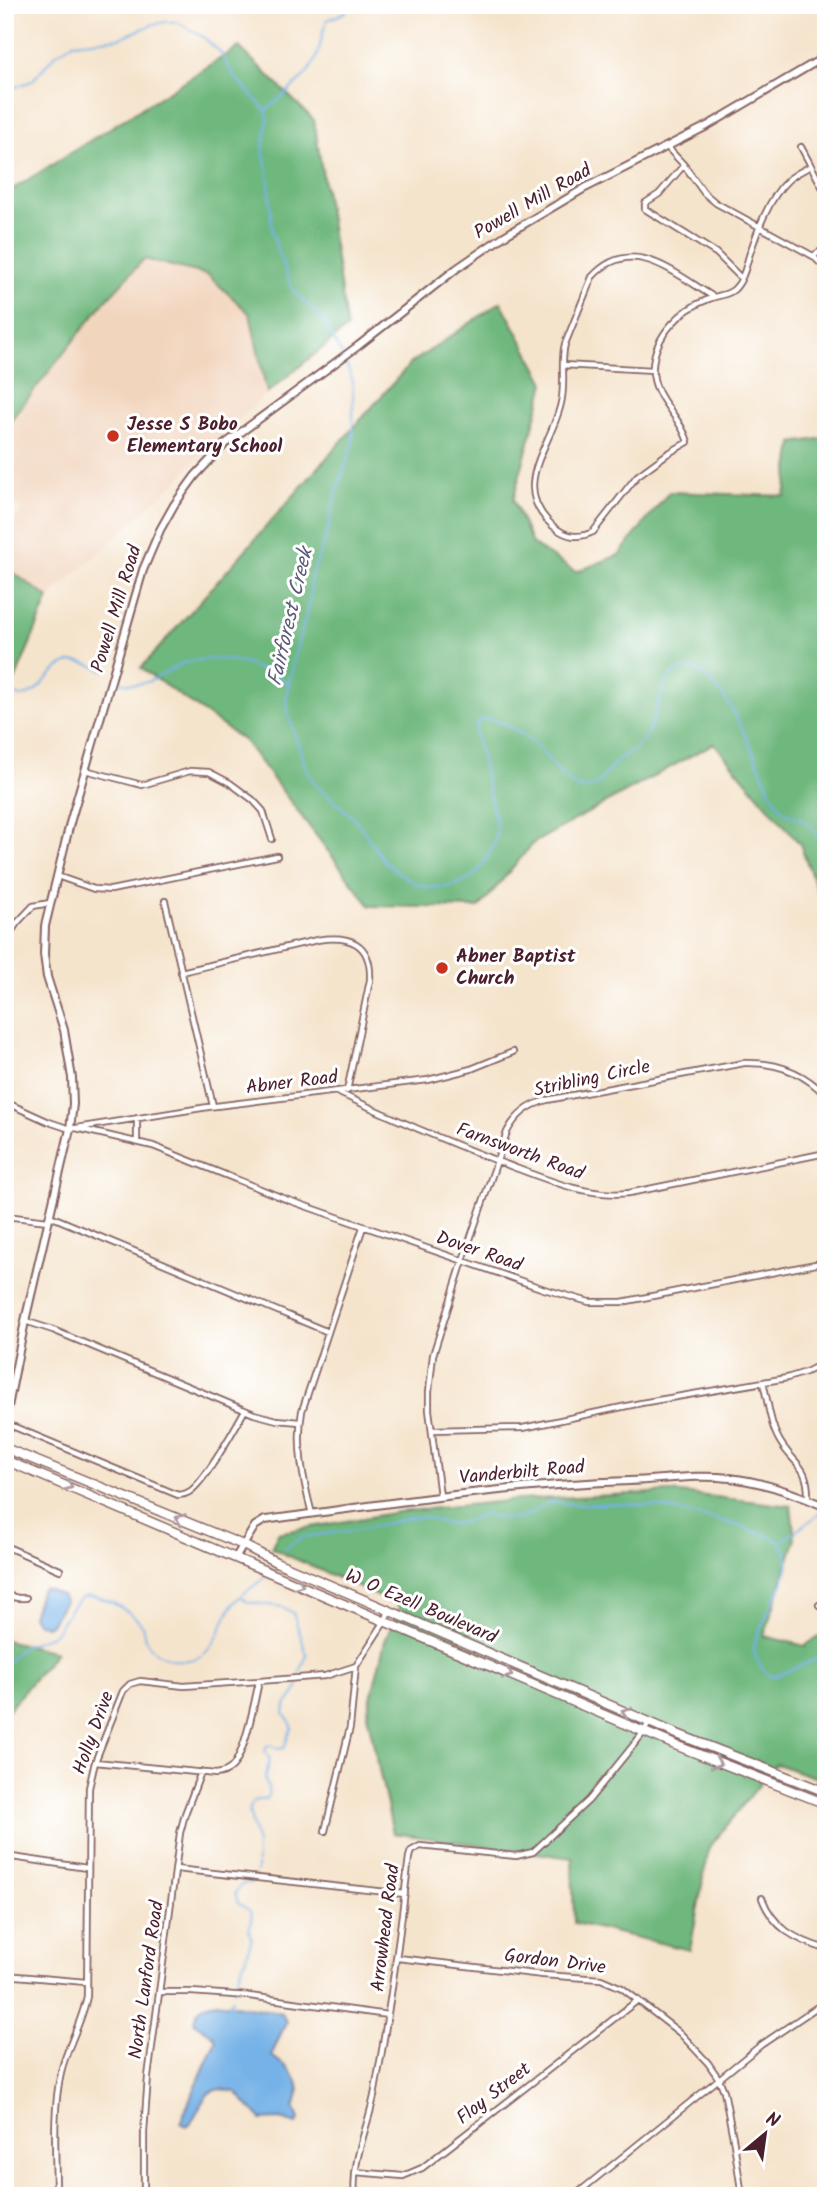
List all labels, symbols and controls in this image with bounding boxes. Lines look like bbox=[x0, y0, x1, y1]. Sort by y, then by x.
street label: Powell Mill Road bbox=[468, 156, 598, 248]
place label: Jesse S Bobo Elementary School bbox=[127, 410, 283, 462]
marker: Jesse S Bobo Elementary School bbox=[105, 428, 121, 444]
street label: Powell Mill Road bbox=[83, 541, 151, 676]
water label: Fairforest Creek bbox=[259, 542, 324, 689]
place label: Abner Baptist Church bbox=[456, 942, 576, 994]
marker: Abner Baptist Church bbox=[434, 960, 450, 976]
street label: Stribling Circle bbox=[531, 1052, 653, 1106]
street label: Abner Road bbox=[244, 1062, 340, 1104]
street label: Farnsworth Road bbox=[452, 1115, 589, 1189]
street label: Dover Road bbox=[432, 1223, 527, 1281]
street label: Vanderbilt Road bbox=[458, 1453, 586, 1493]
one-way arrow bbox=[62, 1478, 74, 1492]
one-way arrow bbox=[174, 1514, 186, 1528]
street label: W O Ezell Boulevard bbox=[340, 1561, 502, 1653]
one-way arrow bbox=[292, 1576, 304, 1590]
one-way arrow bbox=[501, 1666, 513, 1680]
street label: Holly Drive bbox=[65, 1687, 123, 1779]
one-way arrow bbox=[621, 1706, 633, 1720]
one-way arrow bbox=[711, 1754, 723, 1768]
street label: Arrowhead Road bbox=[363, 1862, 409, 1994]
street label: North Lanford Road bbox=[121, 1898, 173, 2061]
street label: Gordon Drive bbox=[503, 1941, 608, 1983]
street label: Floy Street bbox=[450, 2055, 538, 2133]
north arrow bbox=[730, 2100, 800, 2170]
text: N bbox=[760, 2105, 785, 2137]

